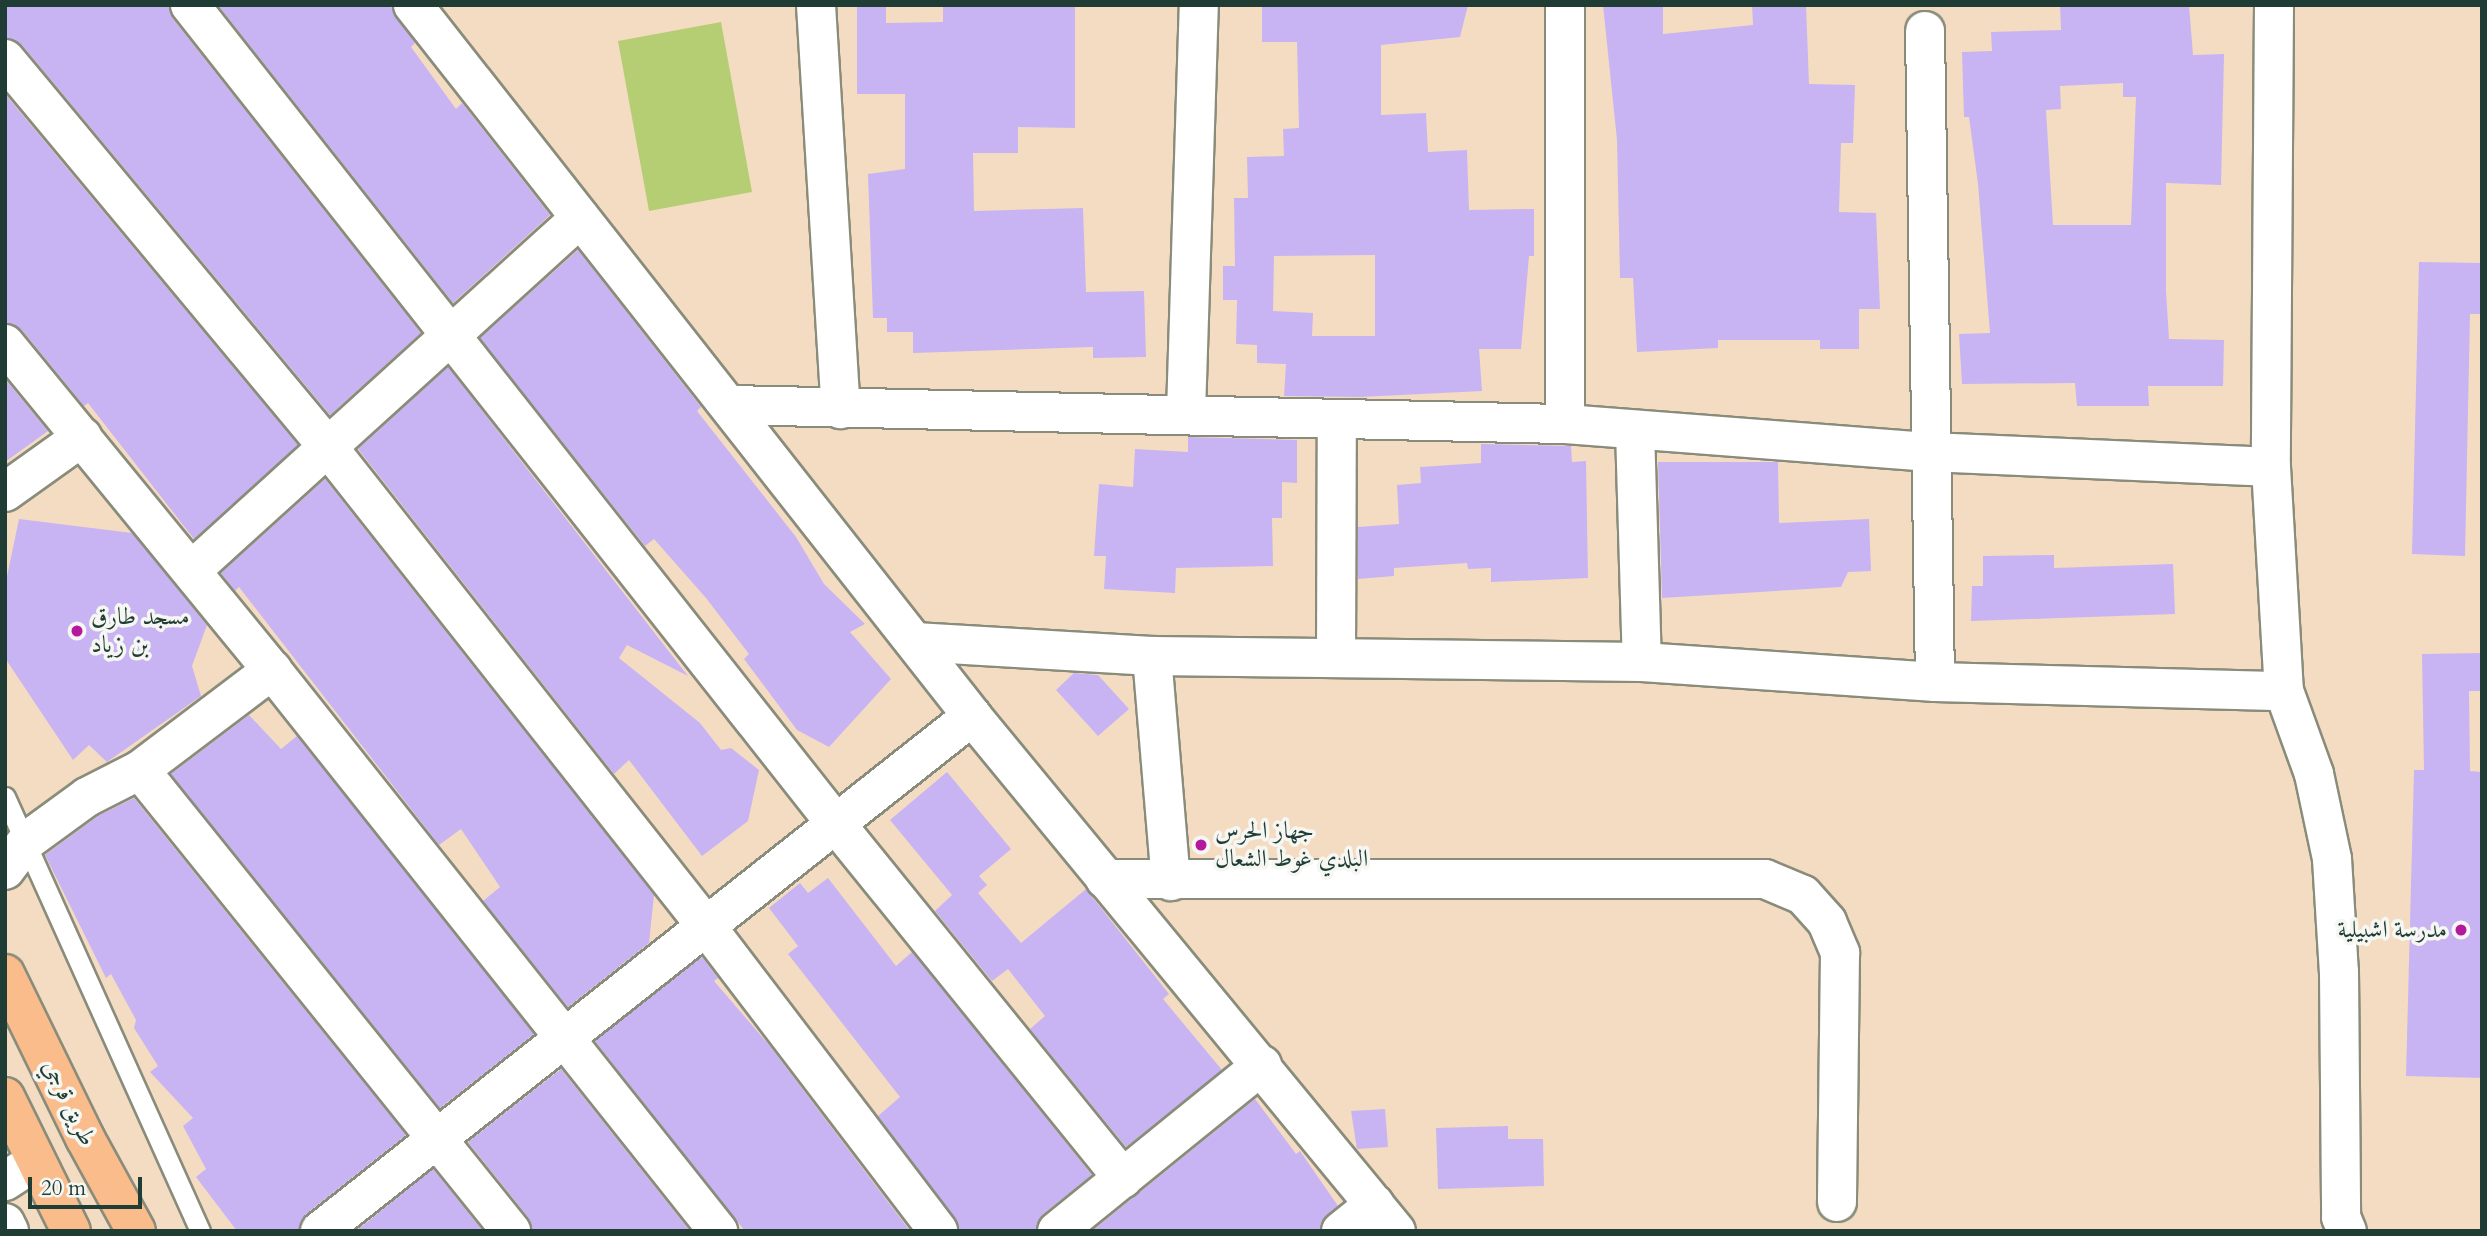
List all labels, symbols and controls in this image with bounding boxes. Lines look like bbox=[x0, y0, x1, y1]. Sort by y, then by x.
place label: مسجد طارق بن زياد bbox=[91, 603, 190, 659]
marker: مسجد طارق بن زياد bbox=[69, 623, 85, 639]
place label: جهاز الحرس البلدي غوط الشعال bbox=[1215, 817, 1368, 873]
marker: جهاز الحرس البلدي غوط الشعال bbox=[1193, 837, 1209, 853]
place label: مدرسة اشبيلية bbox=[2337, 916, 2447, 944]
marker: مدرسة اشبيلية bbox=[2453, 922, 2469, 938]
street label: طريق قرجي bbox=[36, 1055, 102, 1151]
scale bar bbox=[32, 1162, 145, 1206]
text: 20 m bbox=[41, 1174, 86, 1203]

